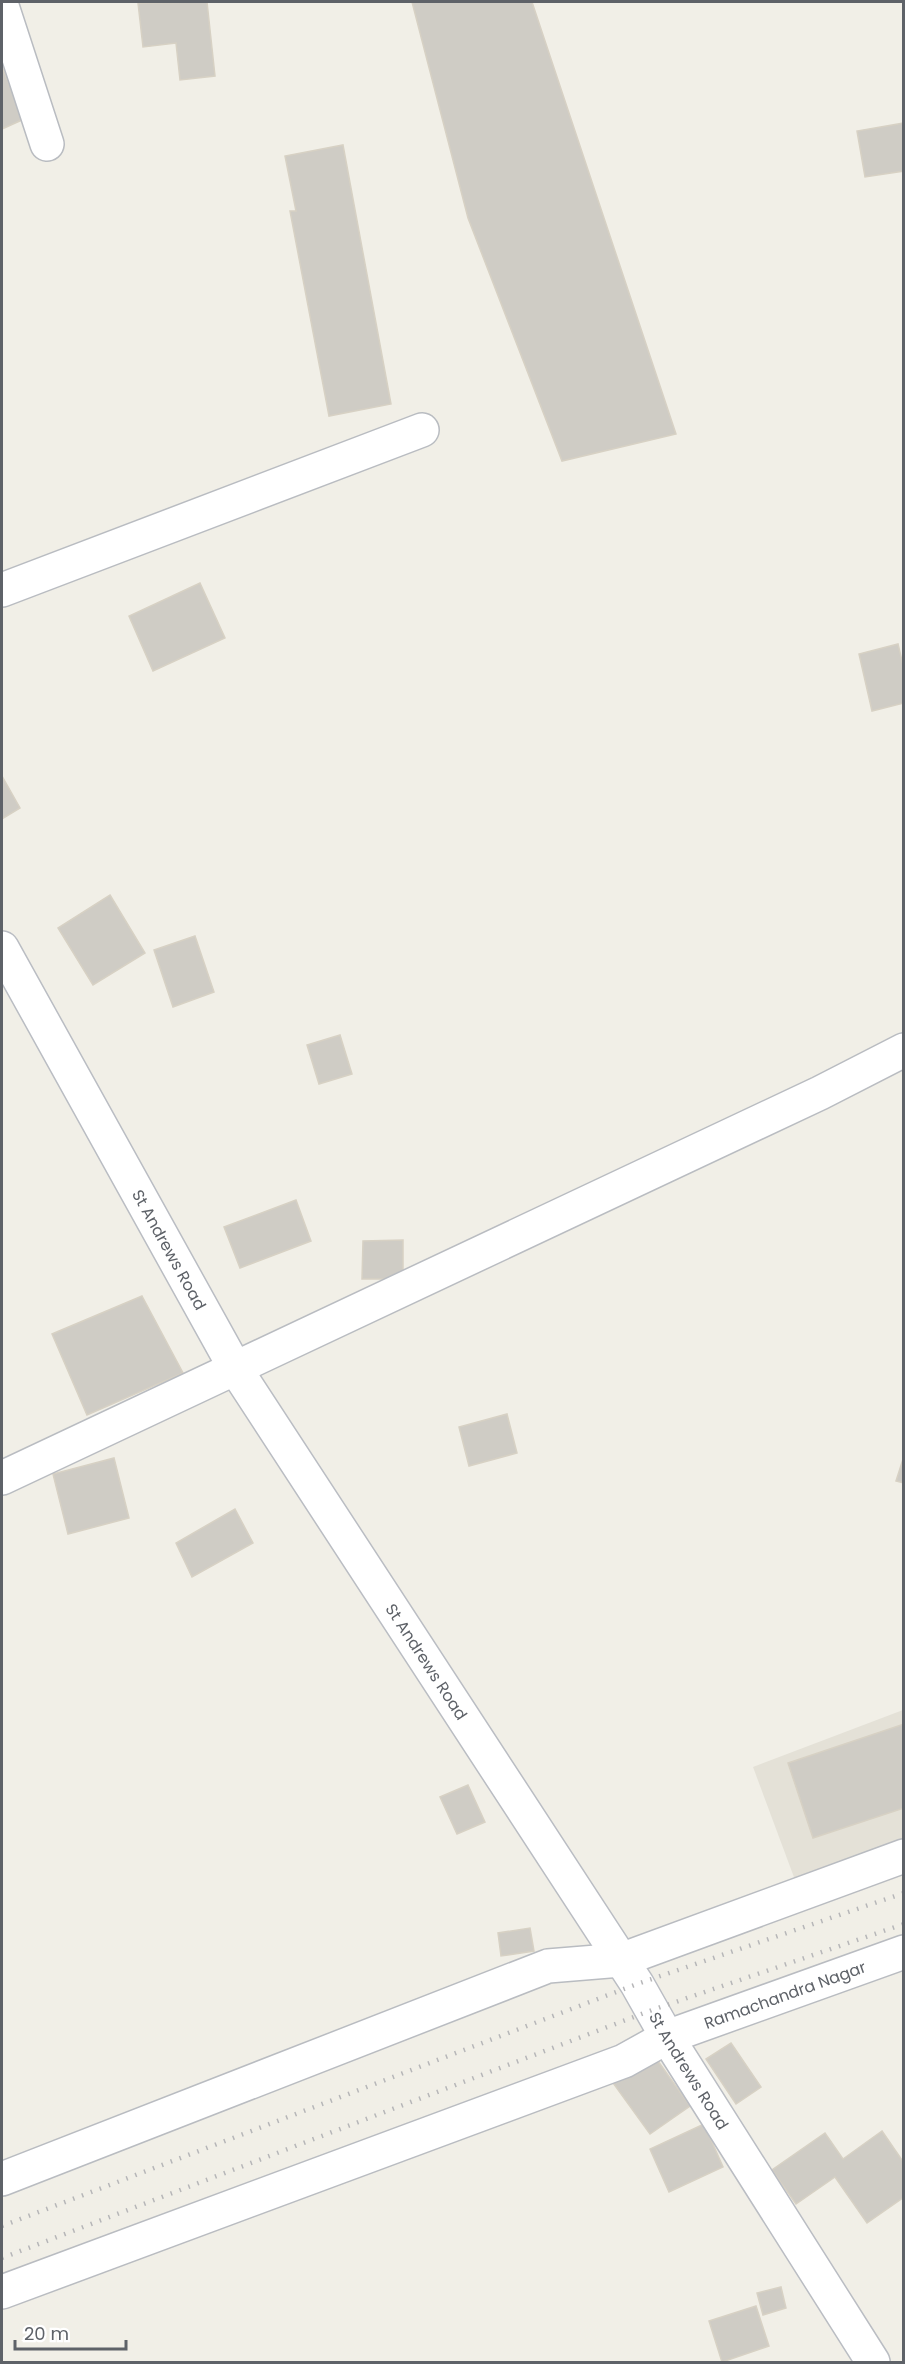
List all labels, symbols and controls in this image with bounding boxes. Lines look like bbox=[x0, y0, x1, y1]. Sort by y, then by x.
street label: St Andrews Road bbox=[127, 1185, 212, 1314]
street label: St Andrews Road bbox=[380, 1599, 473, 1724]
street label: Ramachandra Nagar bbox=[701, 1955, 869, 2034]
street label: St Andrews Road bbox=[644, 2008, 734, 2134]
scale bar bbox=[15, 2313, 126, 2351]
text: 20 m bbox=[24, 2321, 69, 2346]

